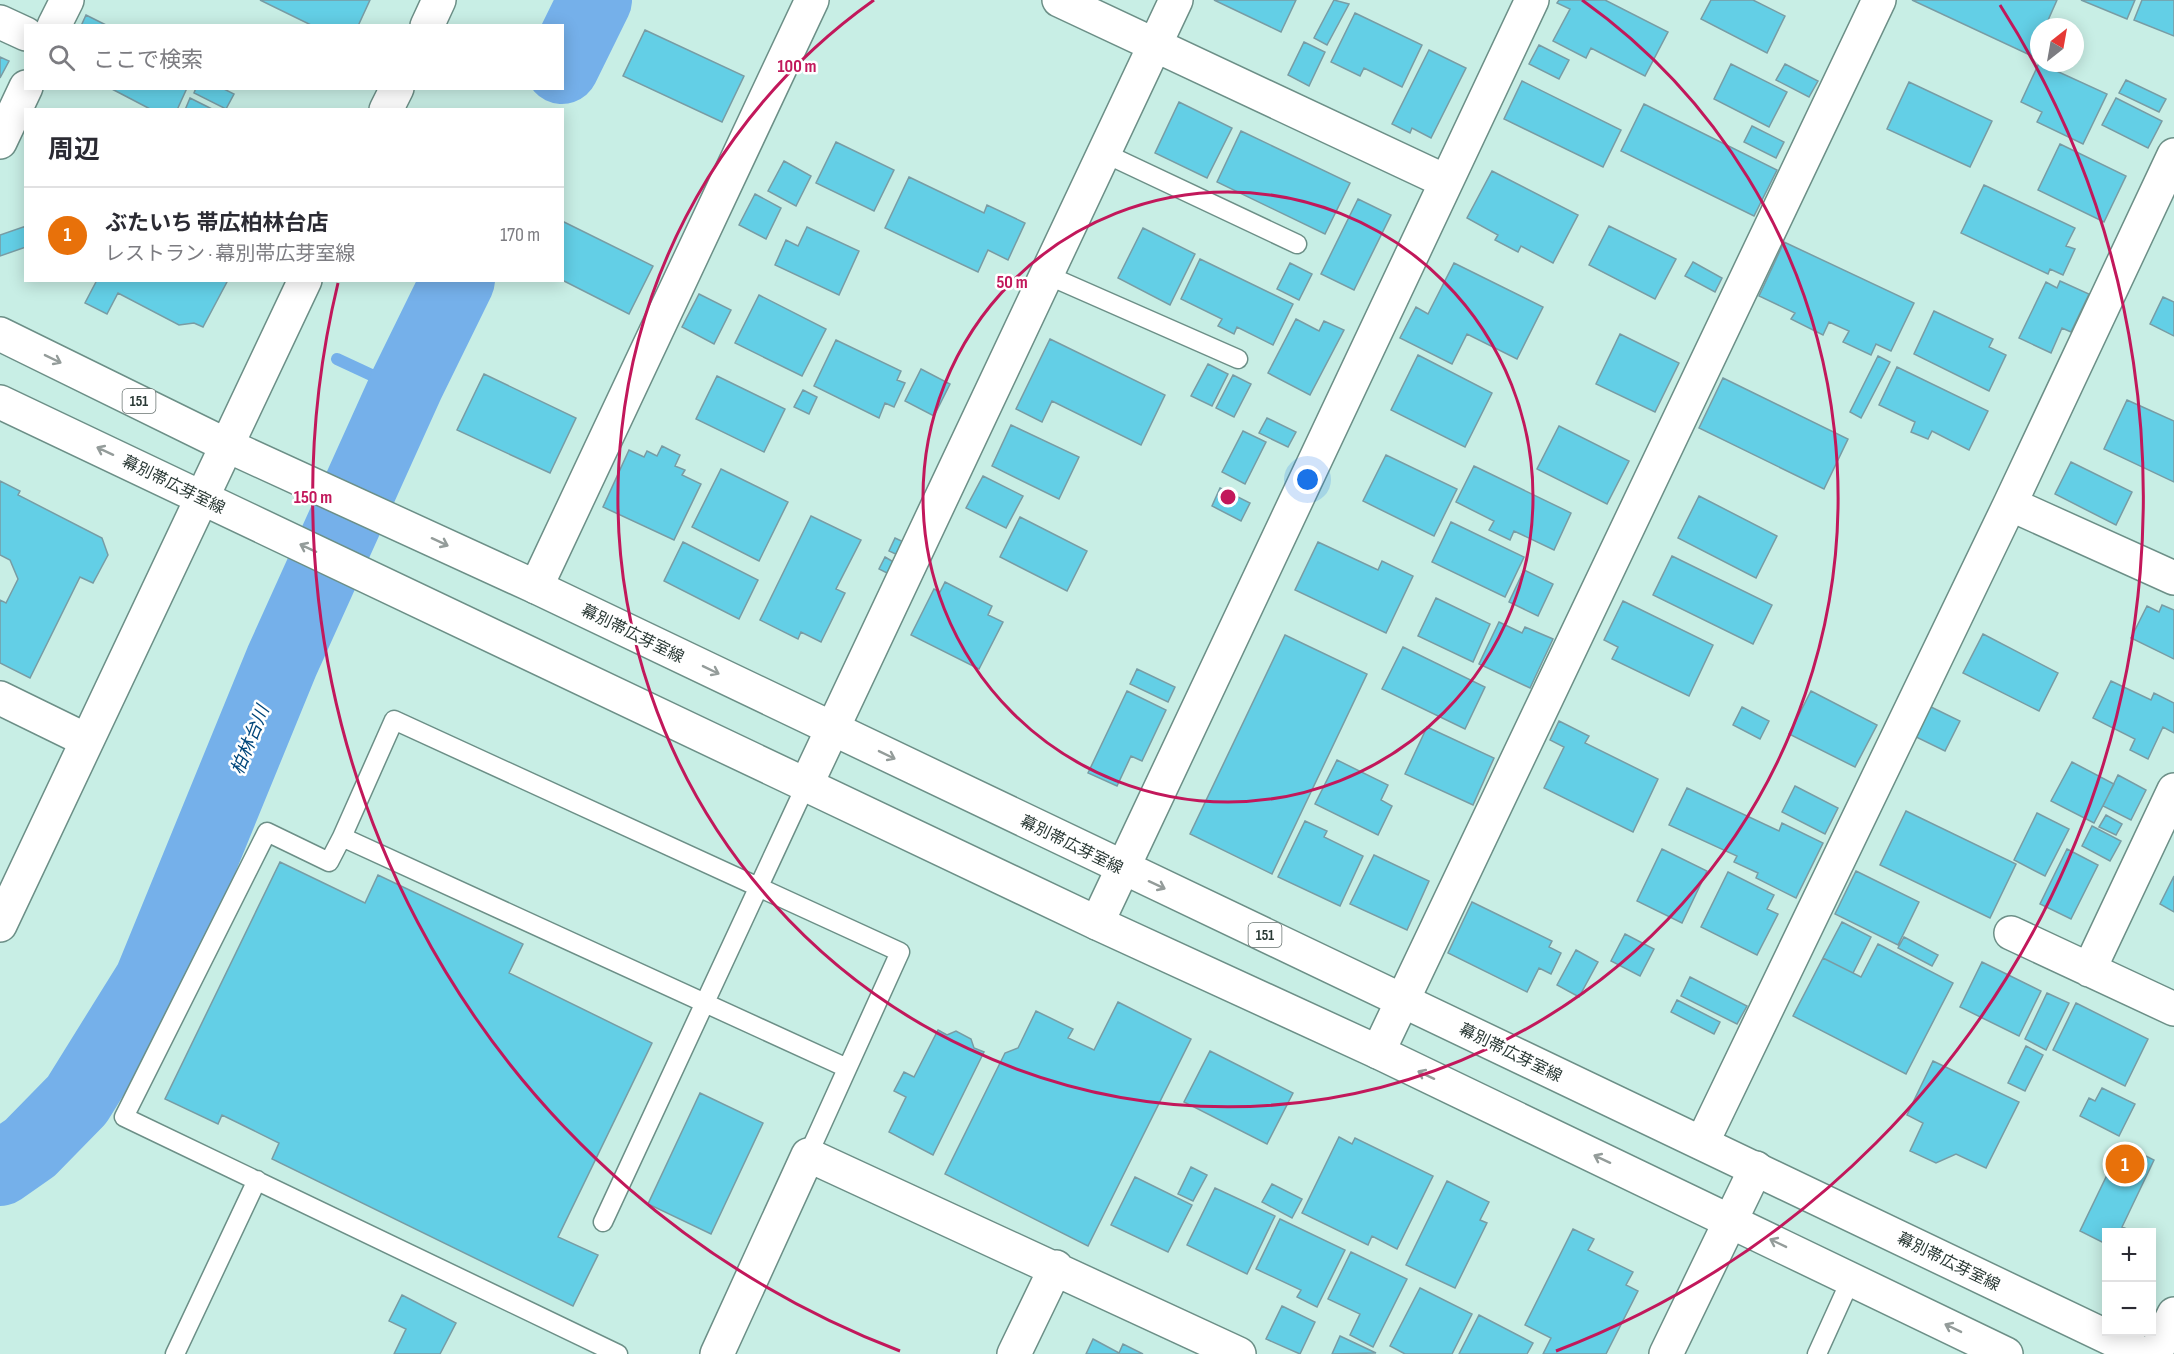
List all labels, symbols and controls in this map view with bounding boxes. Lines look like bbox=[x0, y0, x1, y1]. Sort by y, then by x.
north arrow bbox=[2030, 18, 2084, 72]
search box bbox=[24, 24, 564, 90]
icon: search bbox=[45, 41, 78, 74]
text: ここで検索 bbox=[93, 47, 203, 74]
text: 100 m bbox=[778, 56, 817, 77]
text: 周辺 bbox=[48, 135, 100, 166]
text: ぶたいち 帯広柏林台店 bbox=[105, 210, 328, 237]
text: 1 bbox=[64, 223, 71, 247]
text: 170 m bbox=[500, 223, 540, 247]
text: レストラン · 幕別帯広芽室線 bbox=[105, 242, 355, 266]
text: 50 m bbox=[996, 272, 1028, 293]
one-way arrow bbox=[43, 354, 61, 366]
road number: 151 bbox=[122, 389, 156, 413]
one-way arrow bbox=[96, 445, 114, 457]
street label: 幕別帯広芽室線 bbox=[119, 452, 228, 518]
your location bbox=[1293, 465, 1322, 494]
text: 150 m bbox=[294, 487, 332, 508]
centre of rings bbox=[1218, 487, 1238, 507]
one-way arrow bbox=[430, 537, 448, 549]
one-way arrow bbox=[299, 541, 317, 553]
street label: 幕別帯広芽室線 bbox=[578, 601, 687, 667]
one-way arrow bbox=[702, 665, 720, 677]
water label: 柏林台川 bbox=[227, 701, 274, 777]
one-way arrow bbox=[877, 749, 895, 761]
street label: 幕別帯広芽室線 bbox=[1017, 812, 1126, 878]
one-way arrow bbox=[1148, 879, 1166, 891]
road number: 151 bbox=[1248, 923, 1282, 947]
street label: 幕別帯広芽室線 bbox=[1456, 1020, 1565, 1086]
one-way arrow bbox=[1418, 1069, 1436, 1081]
pin: 1 bbox=[2106, 1142, 2144, 1186]
one-way arrow bbox=[1594, 1152, 1612, 1164]
map controls bbox=[2102, 1228, 2156, 1336]
button: + bbox=[2102, 1228, 2156, 1282]
street label: 幕別帯広芽室線 bbox=[1894, 1229, 2003, 1295]
one-way arrow bbox=[1770, 1237, 1788, 1248]
button: − bbox=[2102, 1282, 2156, 1336]
one-way arrow bbox=[1945, 1322, 1963, 1334]

